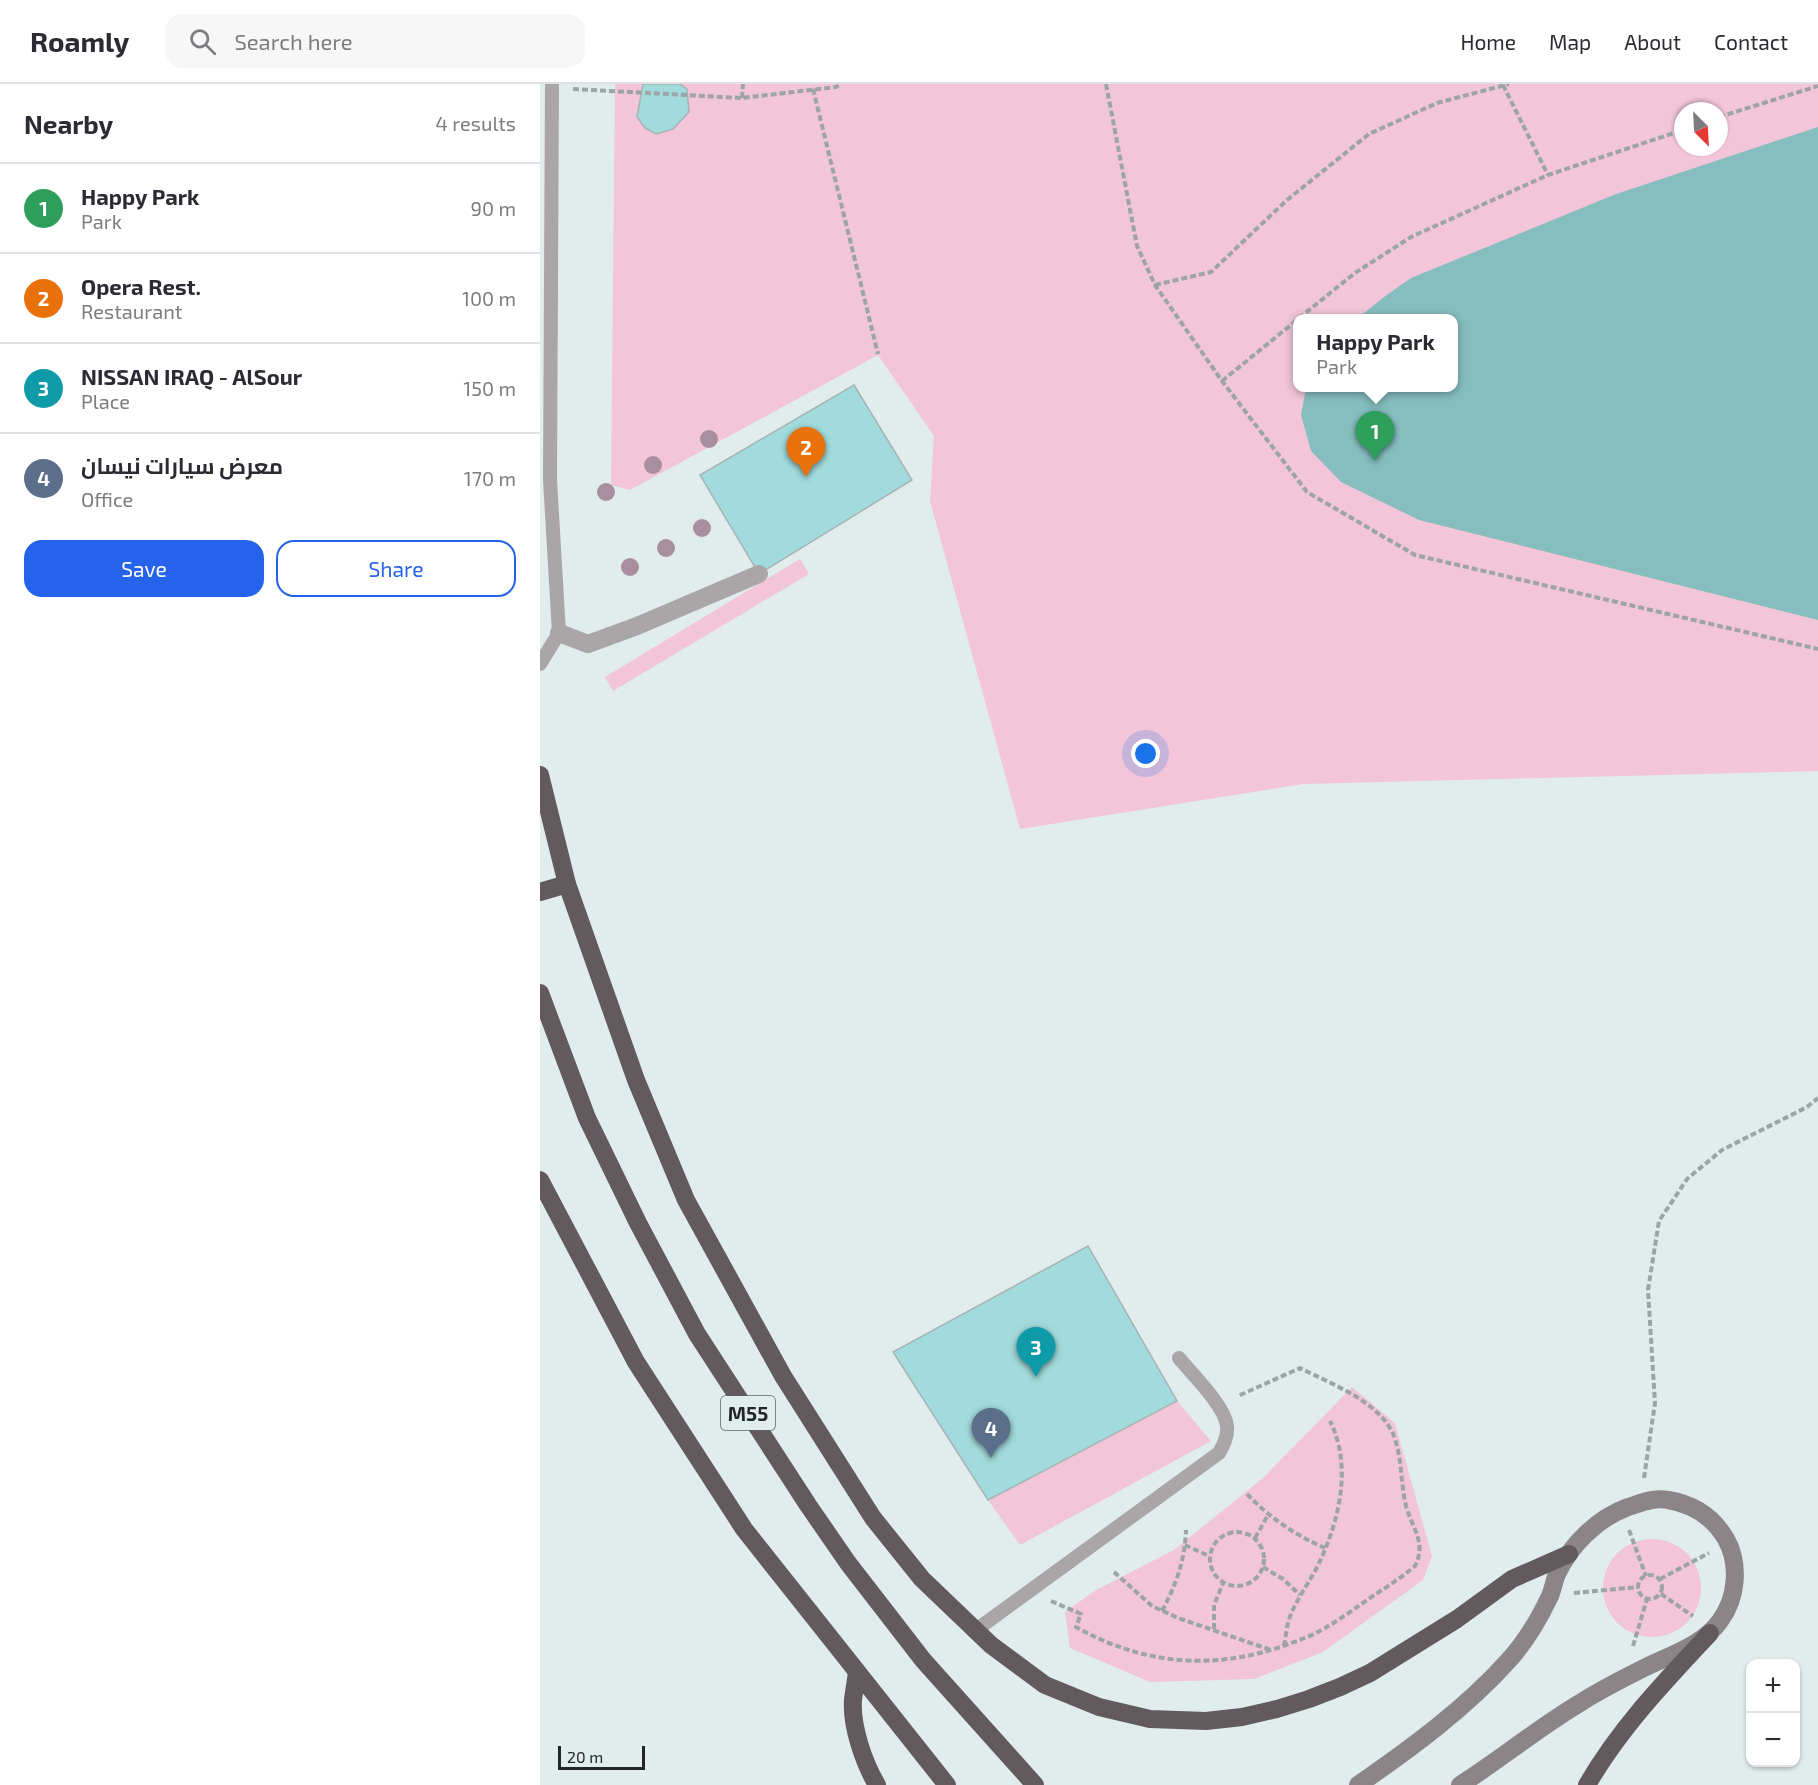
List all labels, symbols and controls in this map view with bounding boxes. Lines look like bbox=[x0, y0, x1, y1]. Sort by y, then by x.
search box bbox=[165, 14, 585, 68]
text: Roamly bbox=[30, 24, 129, 58]
icon: search bbox=[186, 25, 219, 58]
text: Search here bbox=[234, 28, 353, 54]
text: Home bbox=[1460, 29, 1516, 54]
text: Map bbox=[1549, 29, 1591, 54]
text: About bbox=[1624, 29, 1681, 54]
text: Contact bbox=[1714, 29, 1788, 54]
north arrow bbox=[1674, 102, 1728, 156]
text: Nearby bbox=[24, 108, 113, 139]
text: 4 results bbox=[436, 111, 516, 135]
text: Happy Park bbox=[81, 183, 199, 209]
text: 1 bbox=[39, 196, 48, 220]
text: 90 m bbox=[471, 196, 516, 220]
text: Park bbox=[81, 209, 122, 233]
text: Opera Rest. bbox=[81, 273, 201, 299]
text: 2 bbox=[38, 286, 49, 310]
text: 100 m bbox=[462, 286, 516, 310]
text: Restaurant bbox=[81, 299, 182, 323]
popup bbox=[1293, 314, 1458, 392]
text: Happy Park bbox=[1316, 328, 1435, 354]
text: Park bbox=[1316, 354, 1357, 378]
text: NISSAN IRAQ - AlSour bbox=[81, 363, 302, 389]
text: 3 bbox=[38, 376, 49, 400]
text: 150 m bbox=[463, 376, 516, 400]
text: Place bbox=[81, 389, 130, 413]
pin: 1 bbox=[1356, 412, 1394, 461]
pin: 2 bbox=[786, 428, 826, 477]
text: معرض سيارات نيسان bbox=[81, 452, 283, 478]
text: 4 bbox=[37, 466, 50, 490]
text: 170 m bbox=[464, 466, 516, 490]
text: Office bbox=[81, 487, 133, 511]
button: Save bbox=[24, 540, 264, 597]
button: Share bbox=[276, 540, 516, 597]
your location bbox=[1131, 739, 1160, 768]
pin: 3 bbox=[1016, 1328, 1056, 1377]
road number: M55 bbox=[721, 1396, 775, 1430]
pin: 4 bbox=[972, 1408, 1010, 1458]
map controls bbox=[1746, 1659, 1800, 1767]
button: + bbox=[1746, 1659, 1800, 1713]
button: − bbox=[1746, 1713, 1800, 1767]
scale bar bbox=[558, 1743, 645, 1770]
text: 20 m bbox=[567, 1747, 603, 1766]

